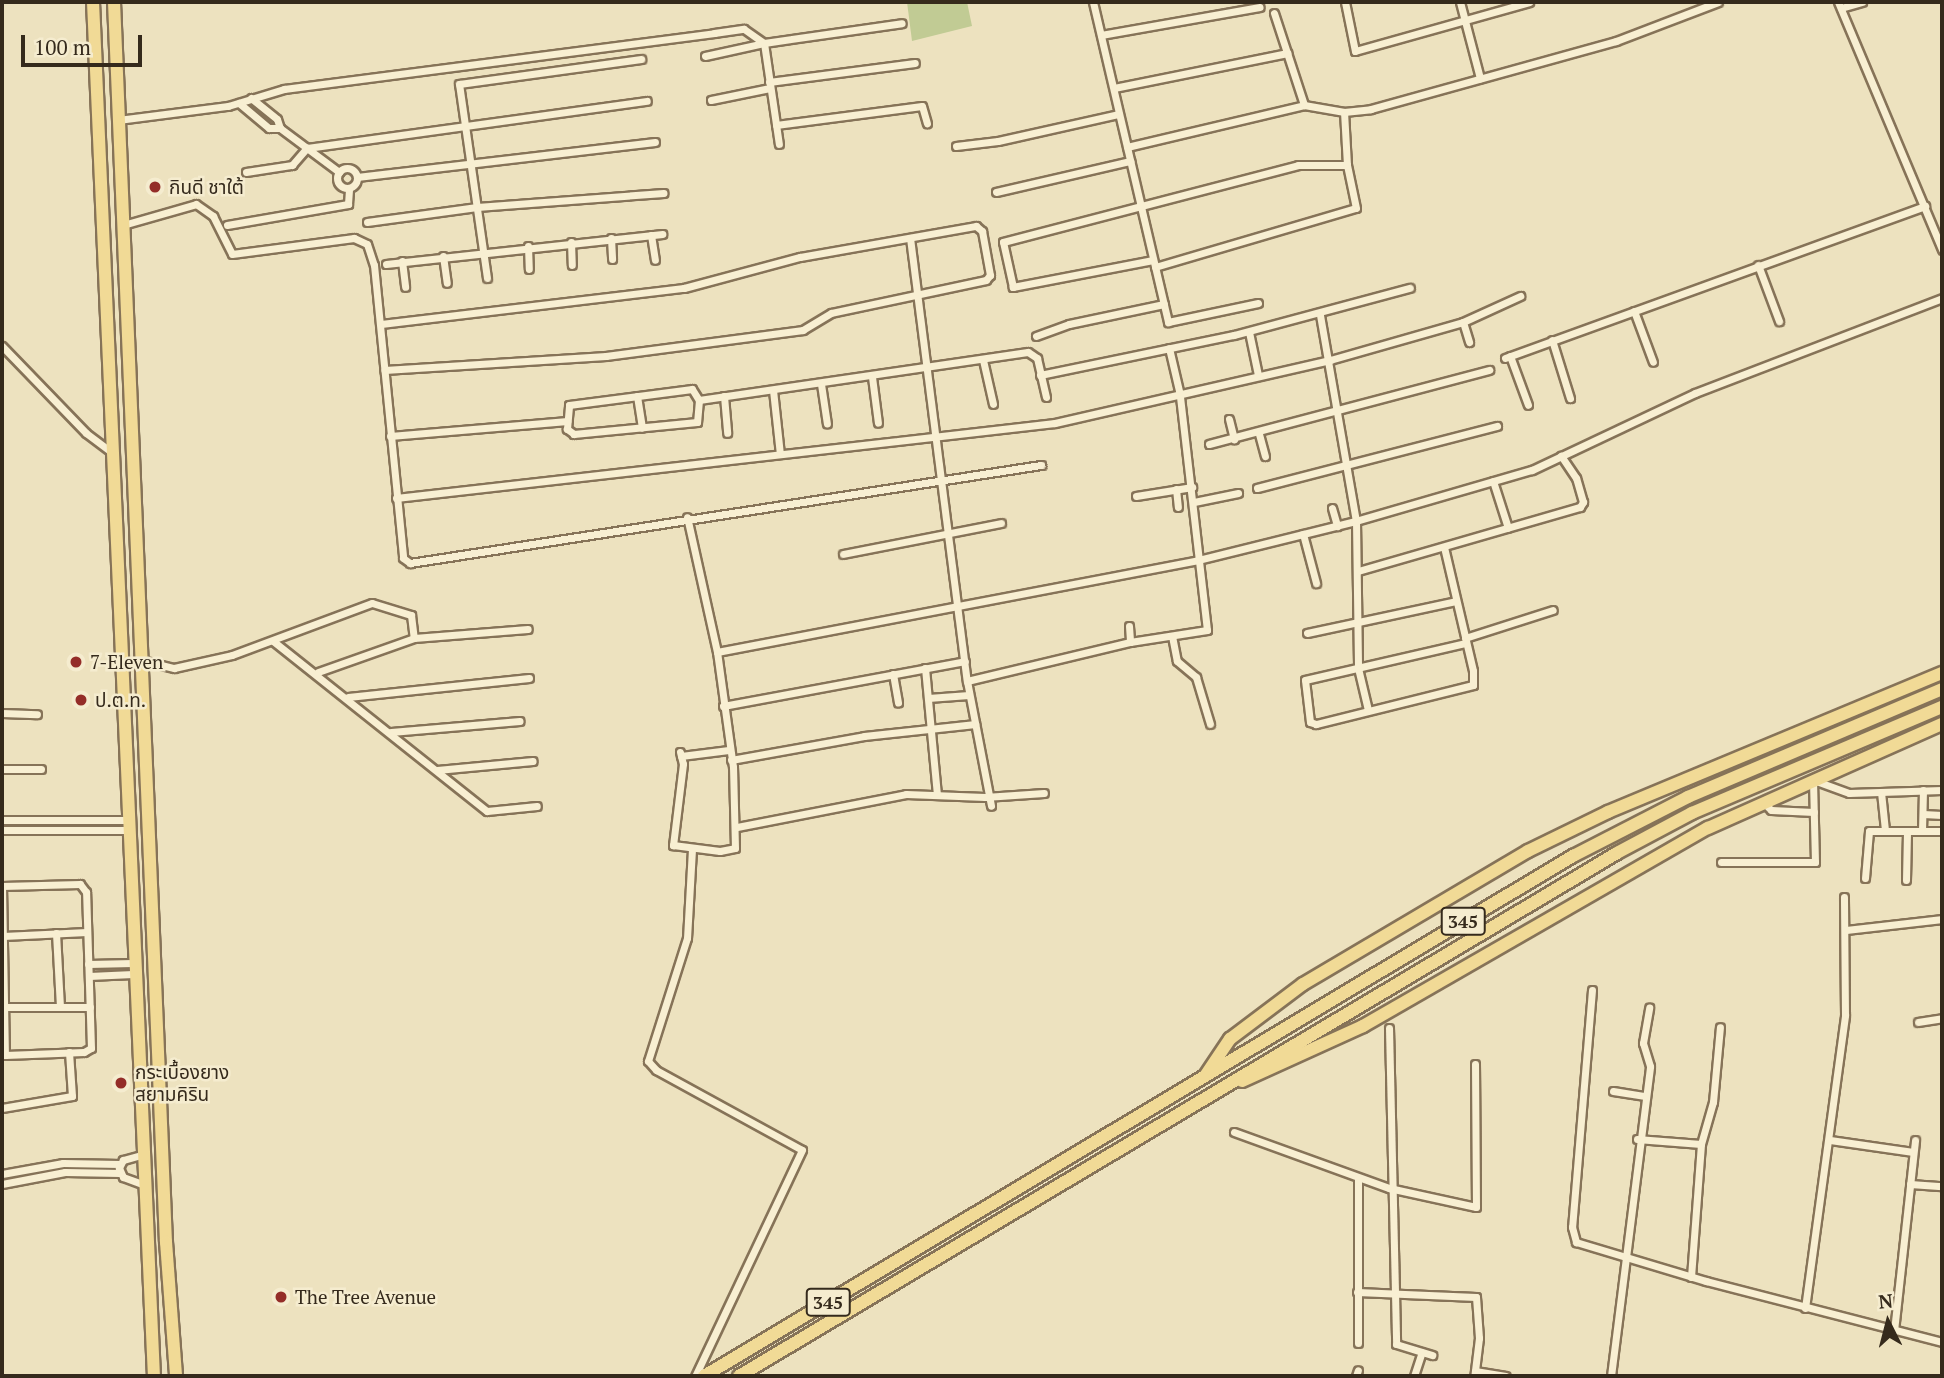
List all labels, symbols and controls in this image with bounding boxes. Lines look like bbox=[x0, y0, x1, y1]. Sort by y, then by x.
scale bar bbox=[24, 21, 145, 65]
text: 100 m bbox=[34, 33, 91, 61]
place label: กินดี ชาใต้ bbox=[169, 176, 244, 198]
marker: กินดี ชาใต้ bbox=[147, 179, 163, 195]
place label: 7-Eleven bbox=[90, 651, 163, 673]
marker: 7-Eleven bbox=[68, 654, 84, 670]
place label: ป.ต.ท. bbox=[95, 689, 146, 711]
marker: ป.ต.ท. bbox=[73, 692, 89, 708]
road number: 345 bbox=[1440, 906, 1486, 936]
place label: กระเบื้องยาง สยามคิริน bbox=[135, 1061, 229, 1105]
marker: กระเบื้องยาง สยามคิริน bbox=[113, 1075, 129, 1091]
place label: The Tree Avenue bbox=[295, 1286, 437, 1308]
north arrow bbox=[1853, 1287, 1923, 1357]
text: N bbox=[1877, 1287, 1894, 1314]
road number: 345 bbox=[805, 1288, 851, 1316]
marker: The Tree Avenue bbox=[273, 1289, 289, 1305]

